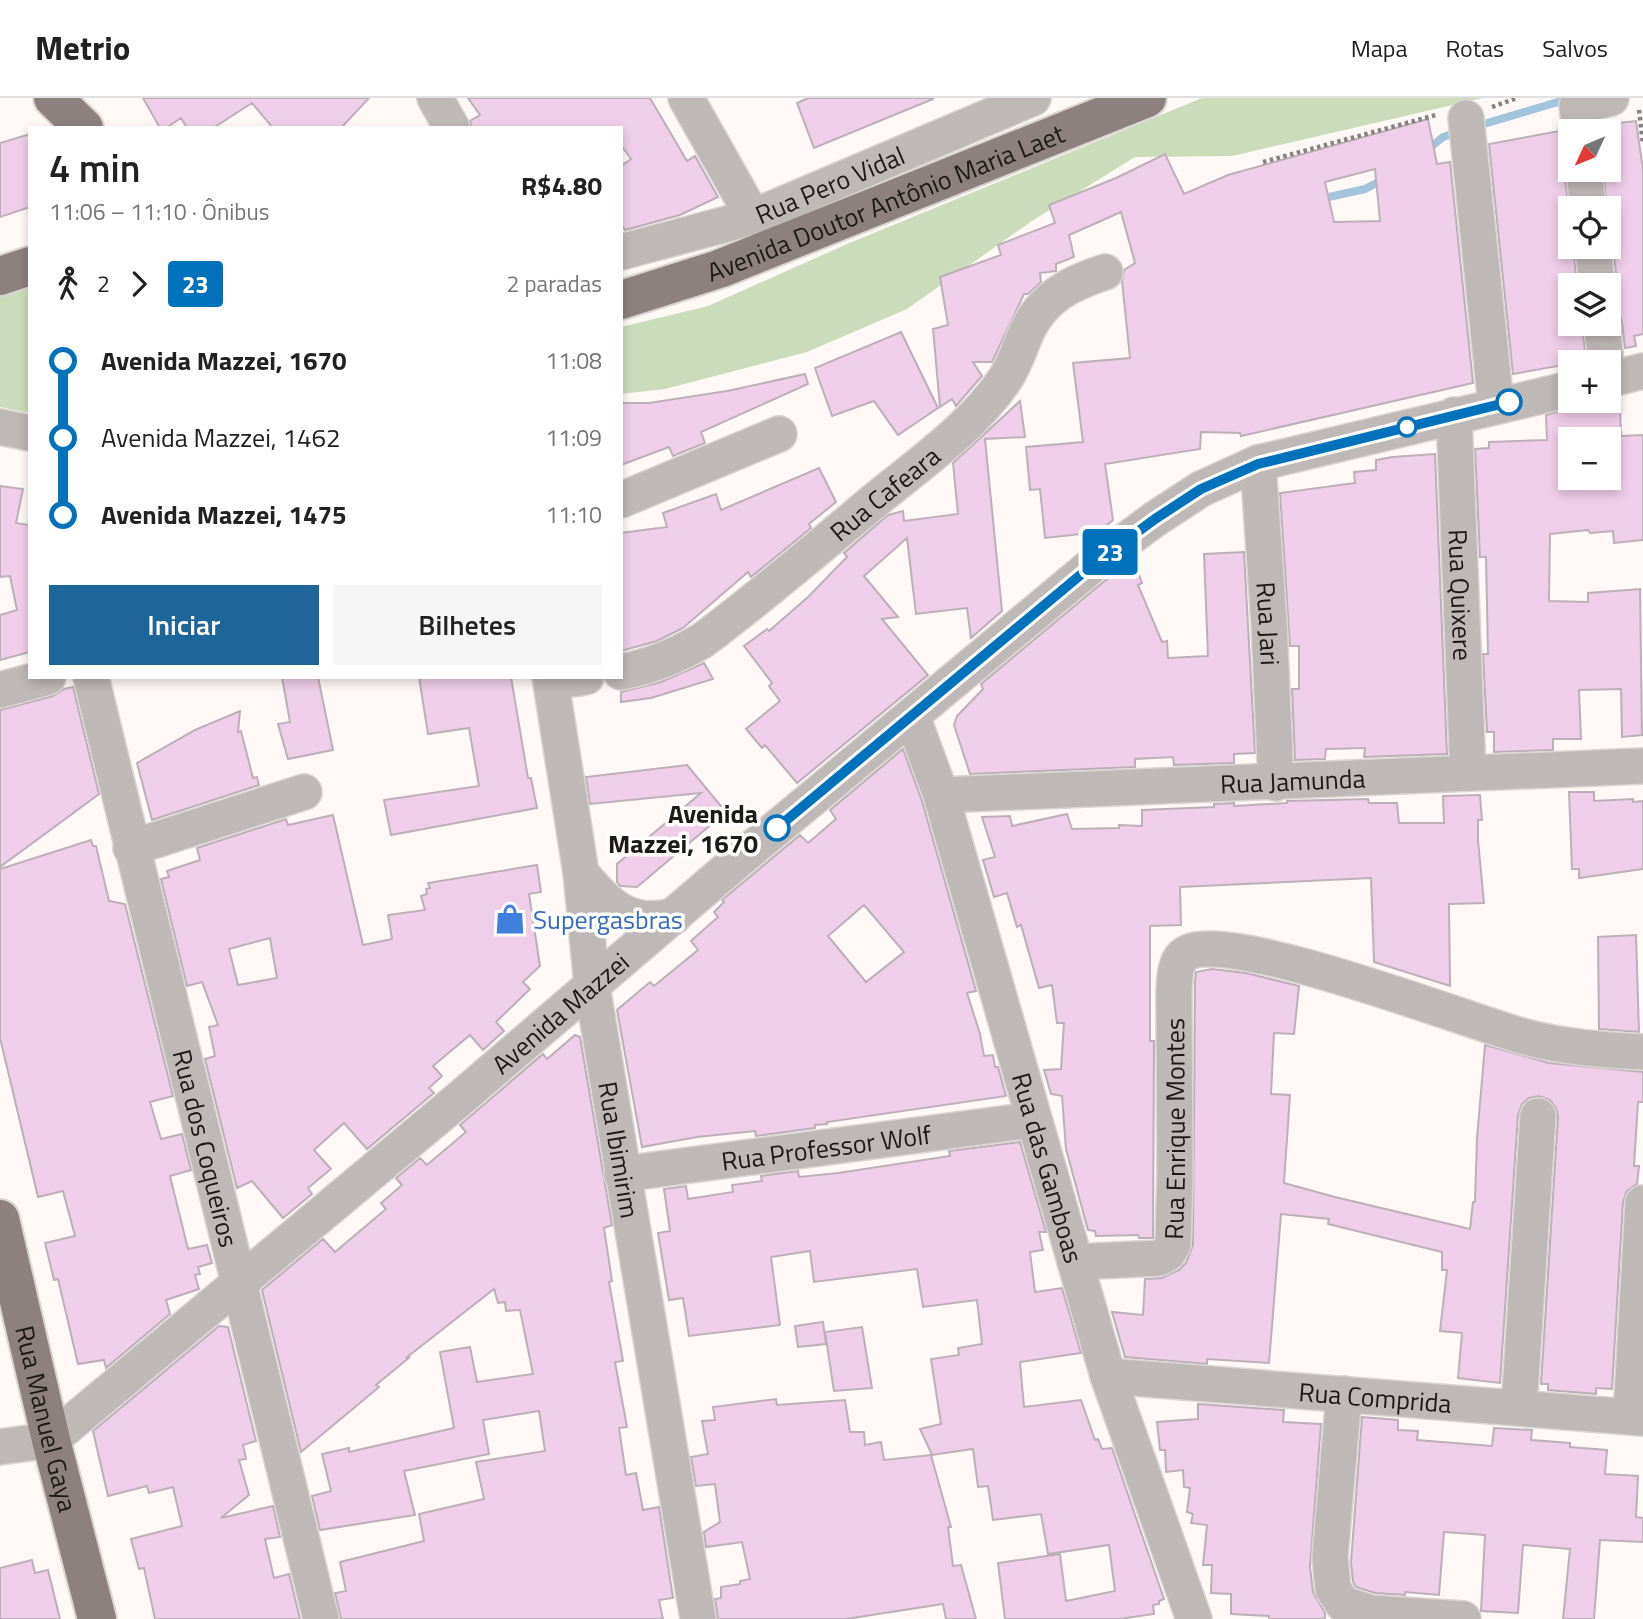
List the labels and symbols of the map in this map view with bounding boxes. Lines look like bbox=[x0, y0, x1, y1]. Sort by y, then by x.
street label: Avenida Doutor Antônio Maria Laet bbox=[702, 114, 1070, 291]
north arrow bbox=[1558, 119, 1620, 182]
street label: Rua Pero Vidal bbox=[749, 135, 911, 233]
unlabelled marker bbox=[1496, 389, 1522, 415]
unlabelled marker bbox=[1397, 417, 1417, 437]
street label: Rua Cafeara bbox=[821, 436, 948, 550]
street label: Rua Quixere bbox=[1439, 528, 1483, 661]
line badge: 23 bbox=[1078, 529, 1142, 575]
street label: Rua Jari bbox=[1247, 580, 1290, 666]
street label: Rua Jamunda bbox=[1219, 758, 1366, 803]
place label: Avenida Mazzei, 1670 bbox=[608, 794, 758, 863]
marker: Avenida Mazzei, 1670 bbox=[764, 815, 790, 841]
place label: Supergasbras bbox=[533, 900, 683, 939]
shop icon: Supergasbras bbox=[493, 902, 527, 936]
street label: Avenida Mazzei bbox=[483, 943, 637, 1083]
street label: Rua Enrique Montes bbox=[1154, 1018, 1195, 1240]
street label: Rua dos Coqueiros bbox=[163, 1045, 249, 1251]
street label: Rua das Gamboas bbox=[1002, 1068, 1094, 1268]
street label: Rua Ibimirim bbox=[589, 1078, 650, 1221]
street label: Rua Professor Wolf bbox=[719, 1114, 934, 1180]
street label: Rua Manuel Gaya bbox=[6, 1322, 88, 1516]
street label: Rua Comprida bbox=[1297, 1372, 1453, 1422]

